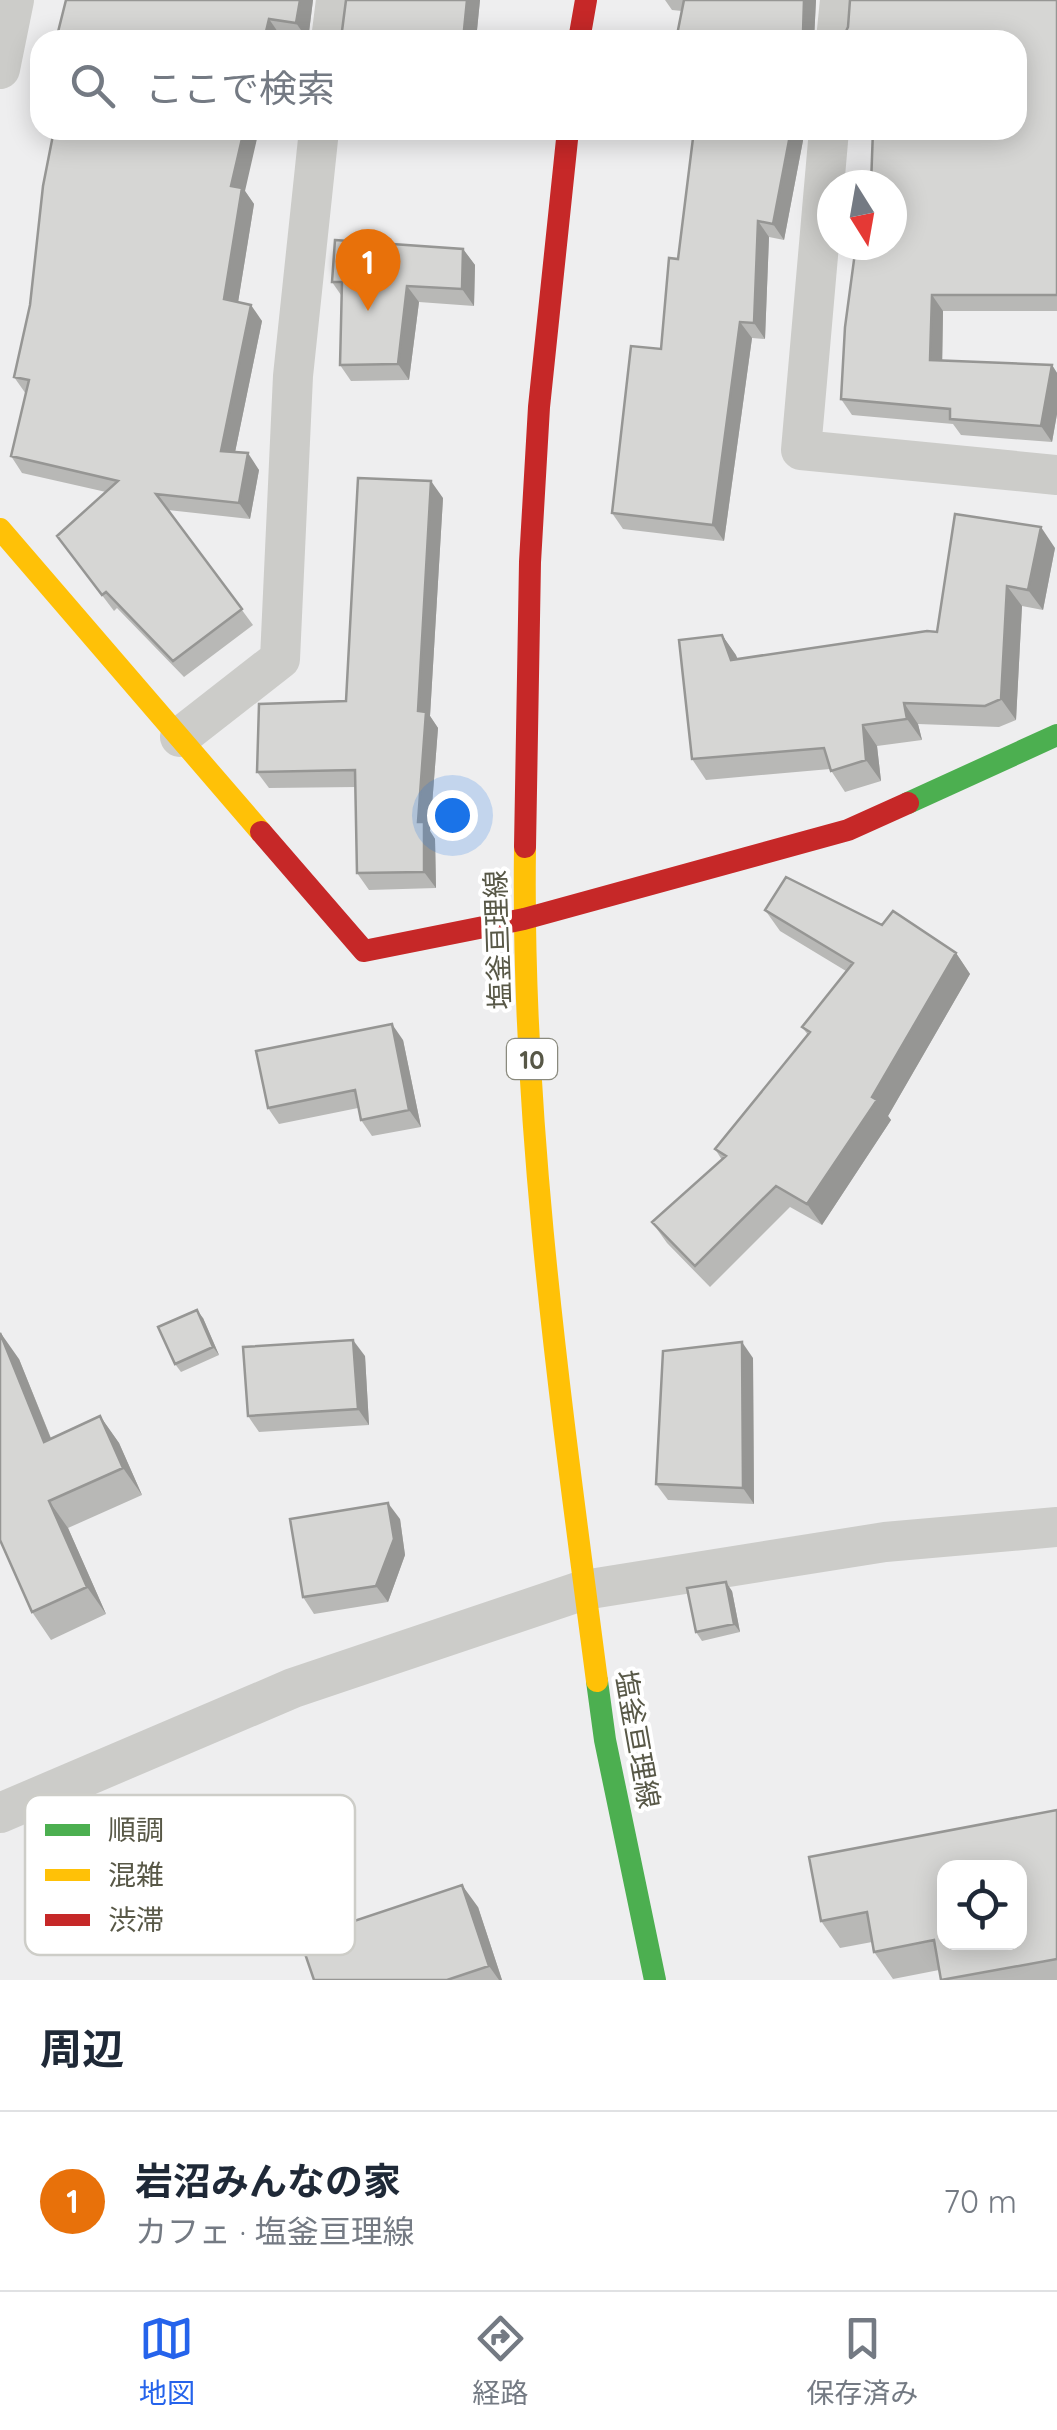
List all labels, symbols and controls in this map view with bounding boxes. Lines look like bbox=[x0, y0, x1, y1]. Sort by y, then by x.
search box bbox=[30, 30, 1027, 140]
icon: search bbox=[65, 58, 120, 113]
text: ここで検索 bbox=[145, 64, 335, 112]
north arrow bbox=[817, 170, 907, 260]
pin: 1 bbox=[336, 228, 400, 311]
your location bbox=[427, 790, 478, 841]
street label: 塩釜亘理線 bbox=[477, 869, 517, 1011]
road number: 10 bbox=[507, 1039, 557, 1079]
street label: 塩釜亘理線 bbox=[609, 1667, 667, 1811]
legend bbox=[25, 1795, 355, 1955]
text: 順調 bbox=[108, 1812, 164, 1847]
text: 混雑 bbox=[108, 1857, 164, 1892]
map controls bbox=[937, 1860, 1027, 1950]
button: locate bbox=[937, 1860, 1027, 1950]
text: 渋滞 bbox=[108, 1902, 164, 1937]
text: 周辺 bbox=[40, 2022, 124, 2075]
text: 岩沼みんなの家 bbox=[135, 2157, 401, 2205]
text: 1 bbox=[66, 2181, 79, 2221]
text: 70 m bbox=[944, 2181, 1017, 2221]
text: カフェ · 塩釜亘理線 bbox=[135, 2211, 415, 2251]
tab: 地図 bbox=[139, 2311, 195, 2411]
tab: 経路 bbox=[472, 2311, 528, 2411]
tab: 保存済み bbox=[806, 2311, 918, 2411]

